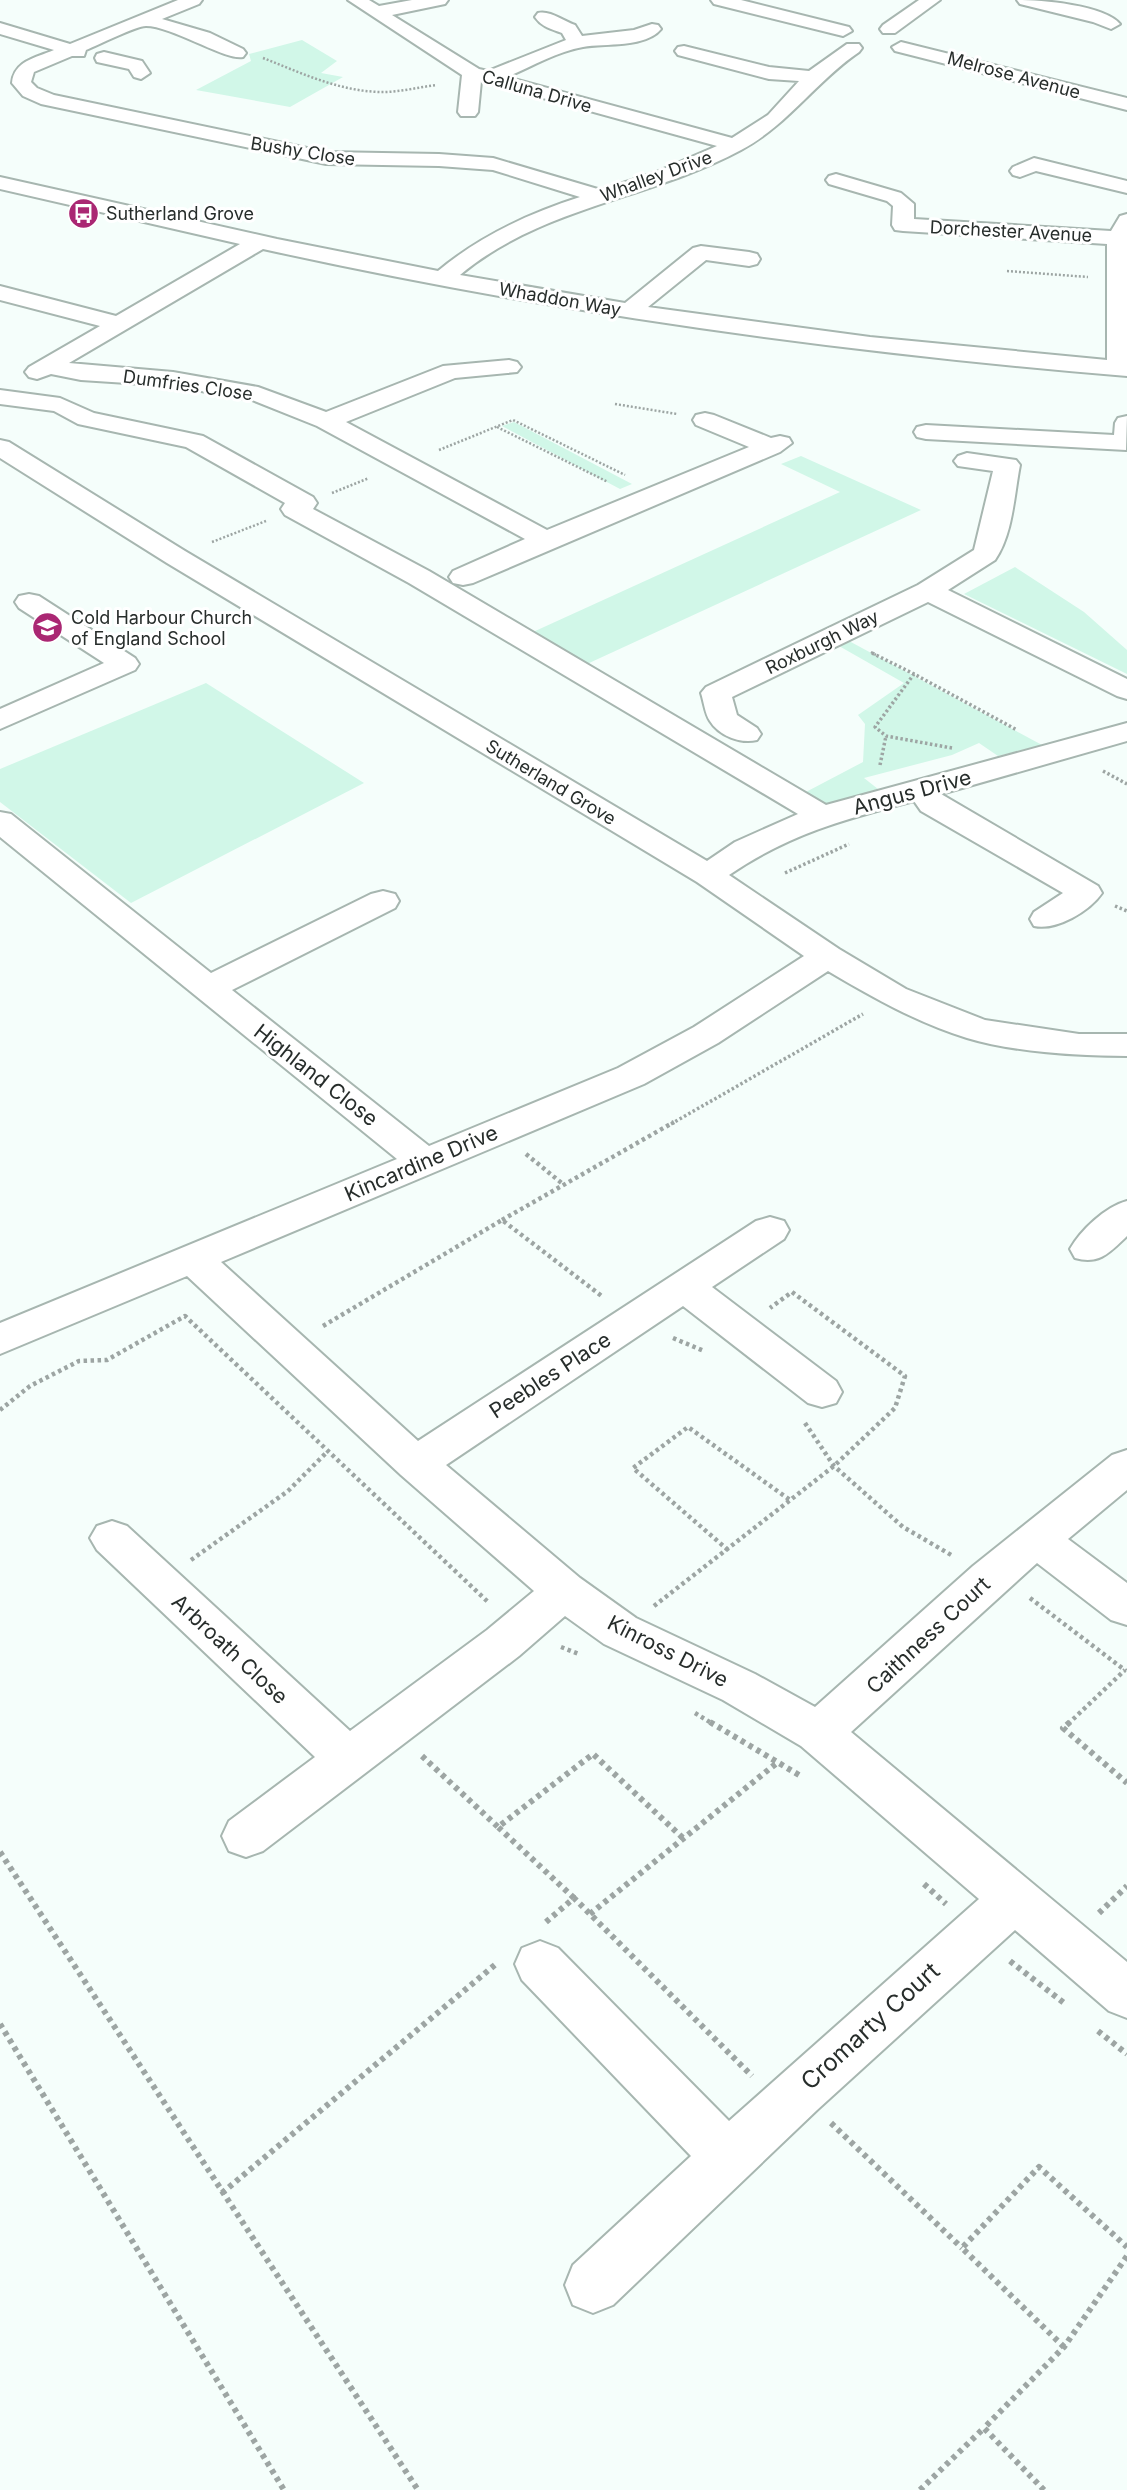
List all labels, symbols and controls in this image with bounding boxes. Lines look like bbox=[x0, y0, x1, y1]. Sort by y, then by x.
street label: Melrose Avenue bbox=[945, 47, 1083, 103]
street label: Calluna Drive bbox=[480, 65, 594, 117]
street label: Bushy Close bbox=[249, 132, 357, 170]
street label: Whalley Drive bbox=[597, 146, 715, 206]
bus stop icon: Sutherland Grove bbox=[66, 196, 100, 230]
place label: Sutherland Grove bbox=[106, 203, 254, 224]
street label: Dorchester Avenue bbox=[929, 216, 1093, 246]
street label: Whaddon Way bbox=[497, 278, 623, 320]
street label: Dumfries Close bbox=[122, 365, 254, 405]
street label: Roxburgh Way bbox=[762, 606, 882, 678]
place label: Cold Harbour Church of England School bbox=[71, 607, 252, 649]
school or university icon: Cold Harbour Church of England School bbox=[31, 610, 65, 644]
street label: Sutherland Grove bbox=[482, 735, 620, 829]
street label: Angus Drive bbox=[850, 764, 974, 820]
street label: Highland Close bbox=[249, 1019, 383, 1131]
street label: Kincardine Drive bbox=[341, 1119, 501, 1207]
street label: Peebles Place bbox=[485, 1327, 615, 1423]
street label: Caithness Court bbox=[861, 1571, 995, 1699]
street label: Arbroath Close bbox=[167, 1589, 293, 1709]
street label: Kinross Drive bbox=[603, 1610, 733, 1692]
street label: Cromarty Court bbox=[795, 1956, 945, 2096]

